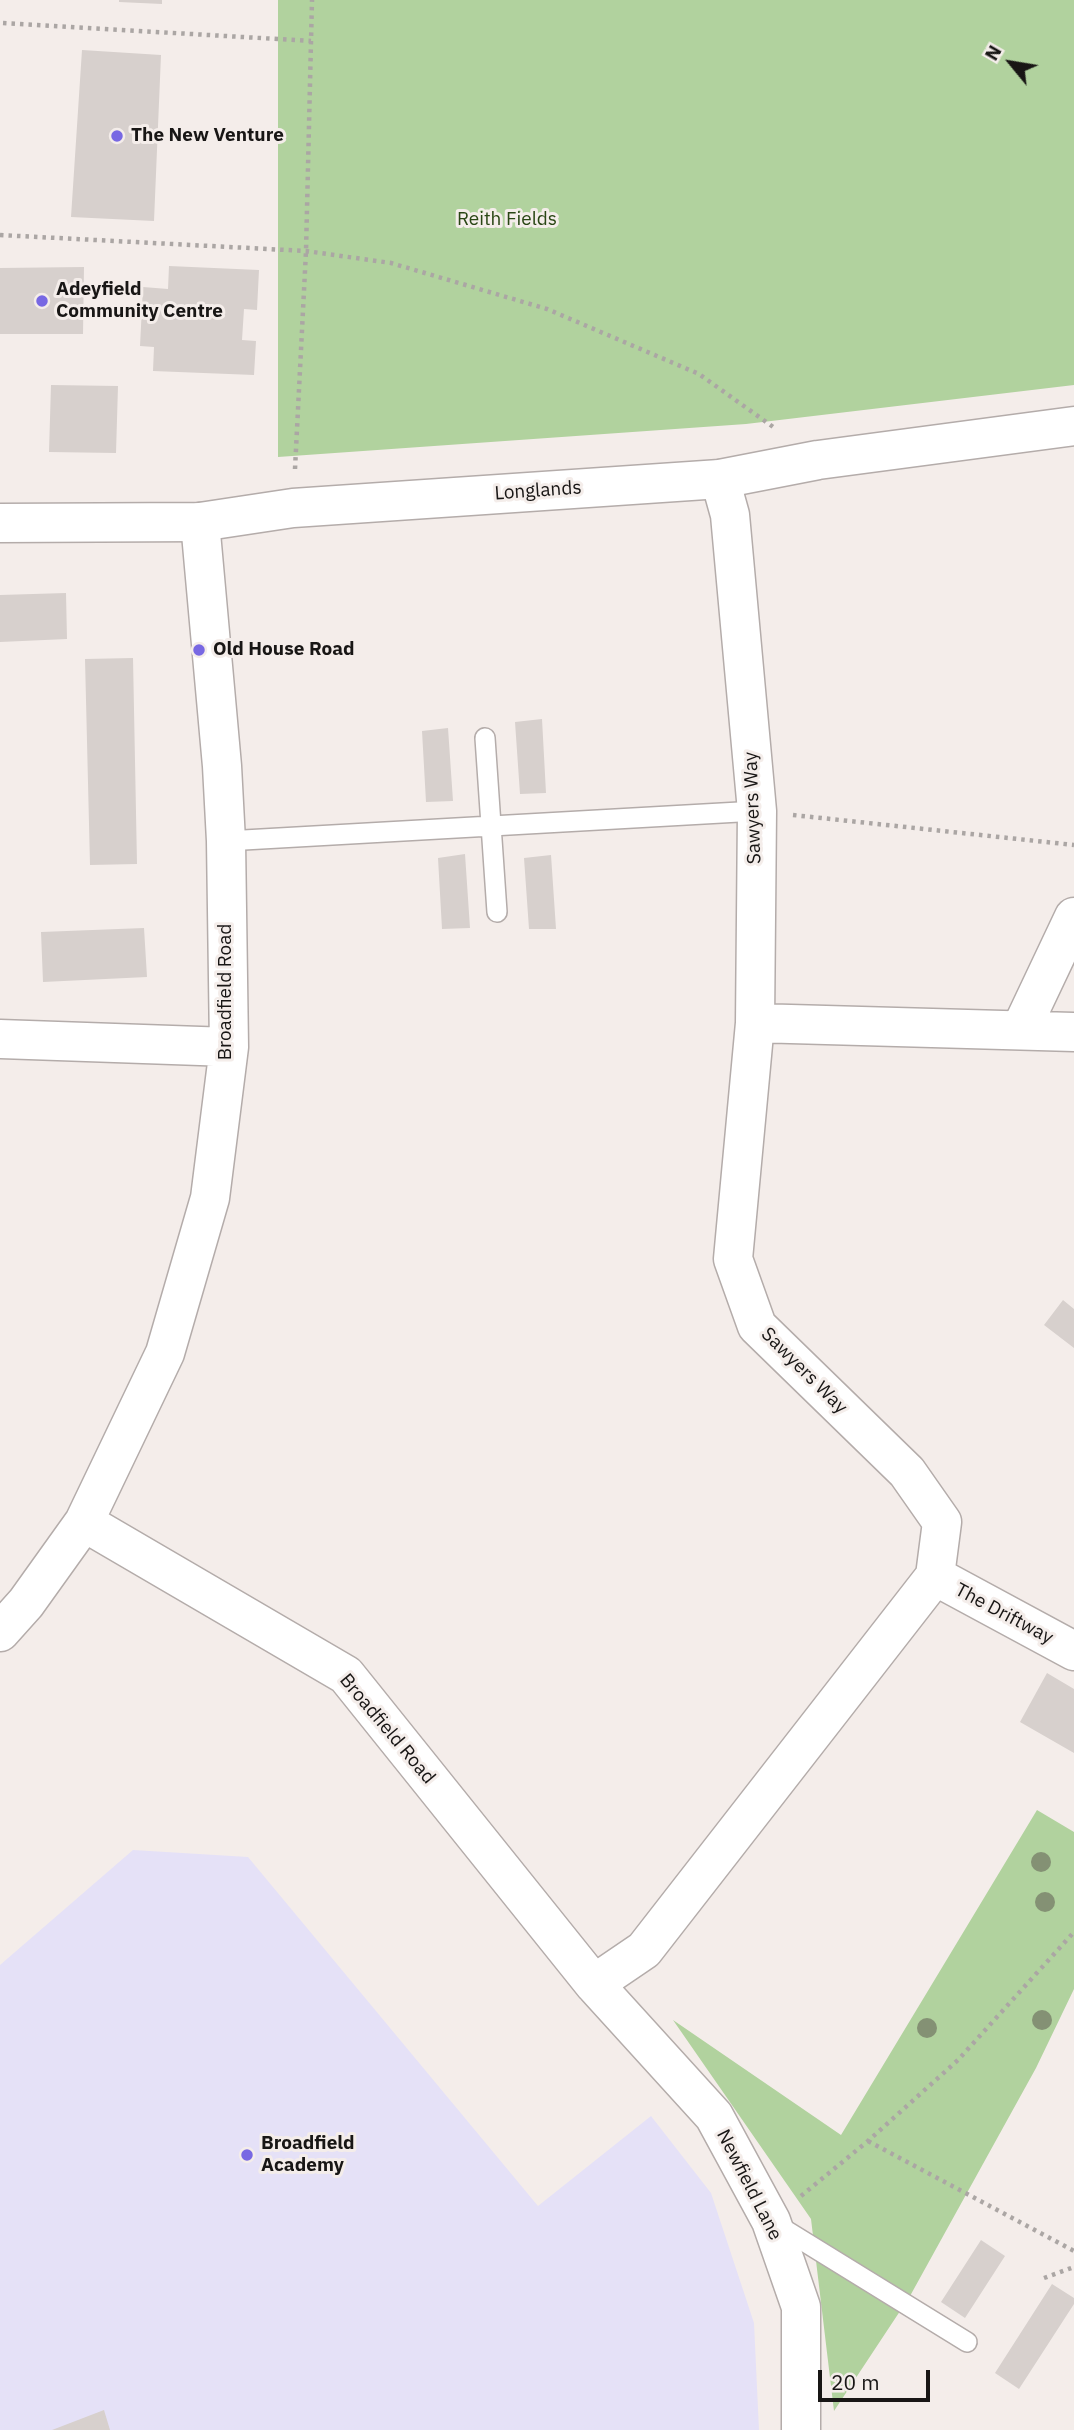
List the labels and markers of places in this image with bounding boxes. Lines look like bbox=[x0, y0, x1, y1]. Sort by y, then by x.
place label: The New Venture bbox=[131, 125, 284, 147]
marker: The New Venture bbox=[109, 128, 125, 144]
place label: Adeyfield Community Centre bbox=[56, 279, 223, 323]
marker: Adeyfield Community Centre bbox=[34, 293, 50, 309]
place label: Old House Road bbox=[213, 639, 354, 661]
marker: Old House Road bbox=[191, 642, 207, 658]
place label: Broadfield Academy bbox=[261, 2133, 355, 2177]
marker: Broadfield Academy bbox=[239, 2147, 255, 2163]

